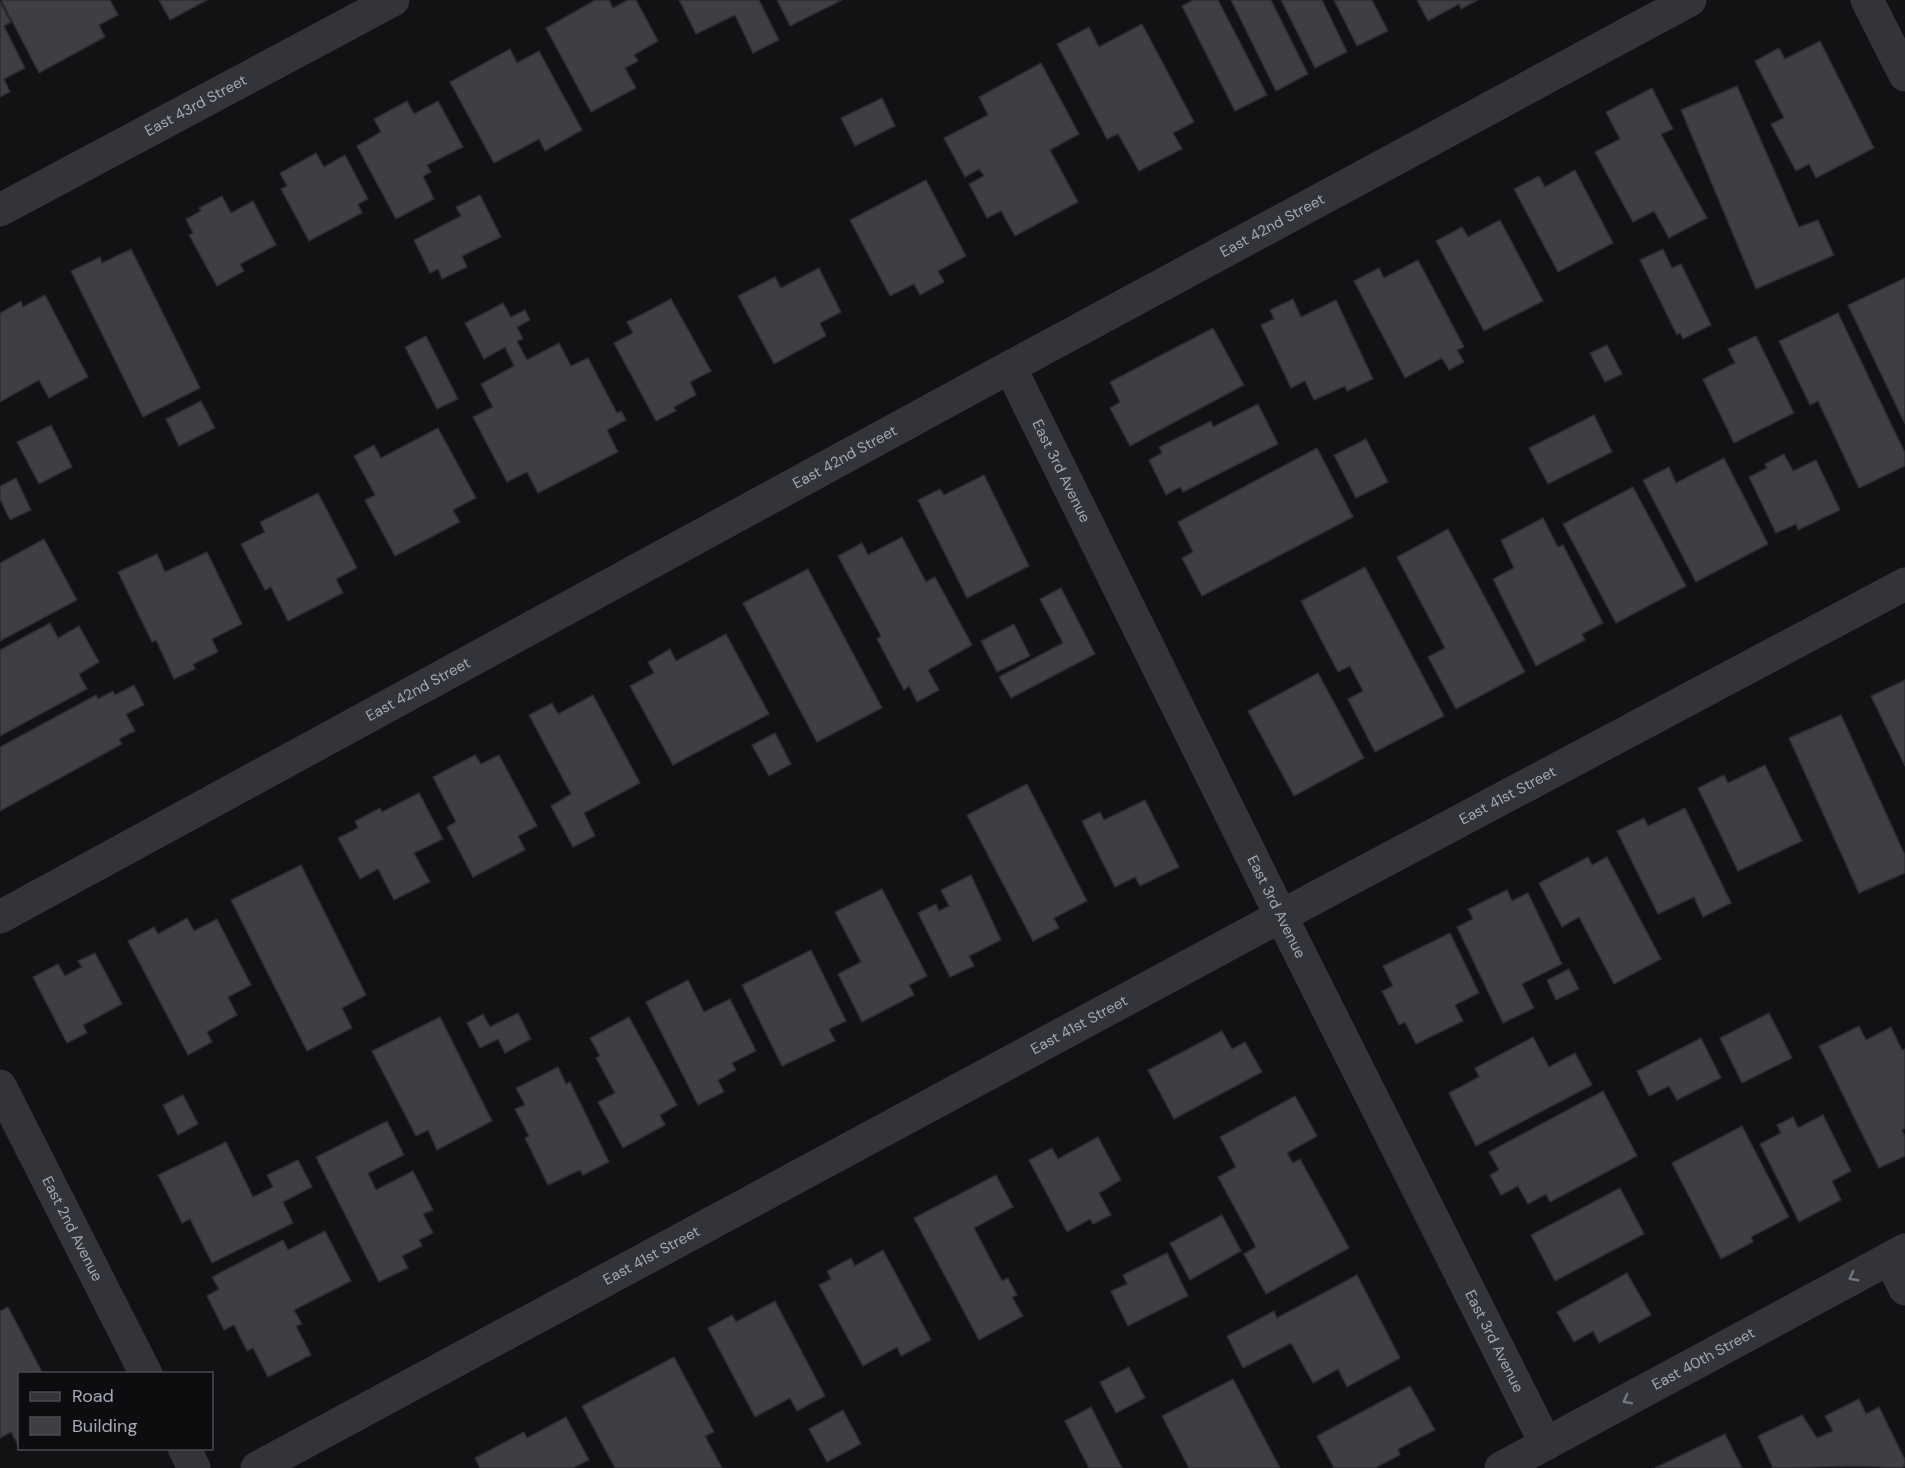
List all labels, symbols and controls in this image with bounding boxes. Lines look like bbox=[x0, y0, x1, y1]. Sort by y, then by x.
street label: East 43rd Street bbox=[141, 70, 250, 141]
street label: East 42nd Street bbox=[1216, 189, 1328, 262]
street label: East 3rd Avenue bbox=[1028, 416, 1095, 526]
street label: East 42nd Street bbox=[789, 420, 901, 493]
street label: East 42nd Street bbox=[362, 653, 474, 726]
street label: East 41st Street bbox=[1456, 761, 1560, 829]
street label: East 3rd Avenue bbox=[1243, 852, 1311, 962]
street label: East 41st Street bbox=[1027, 991, 1131, 1059]
street label: East 2nd Avenue bbox=[37, 1173, 107, 1285]
street label: East 41st Street bbox=[599, 1221, 703, 1290]
one-way arrow bbox=[1849, 1270, 1860, 1281]
street label: East 3rd Avenue bbox=[1460, 1287, 1529, 1396]
street label: East 40th Street bbox=[1648, 1323, 1759, 1395]
legend bbox=[18, 1372, 213, 1450]
text: Road bbox=[72, 1384, 114, 1408]
one-way arrow bbox=[1622, 1393, 1633, 1404]
text: Building bbox=[72, 1414, 137, 1438]

